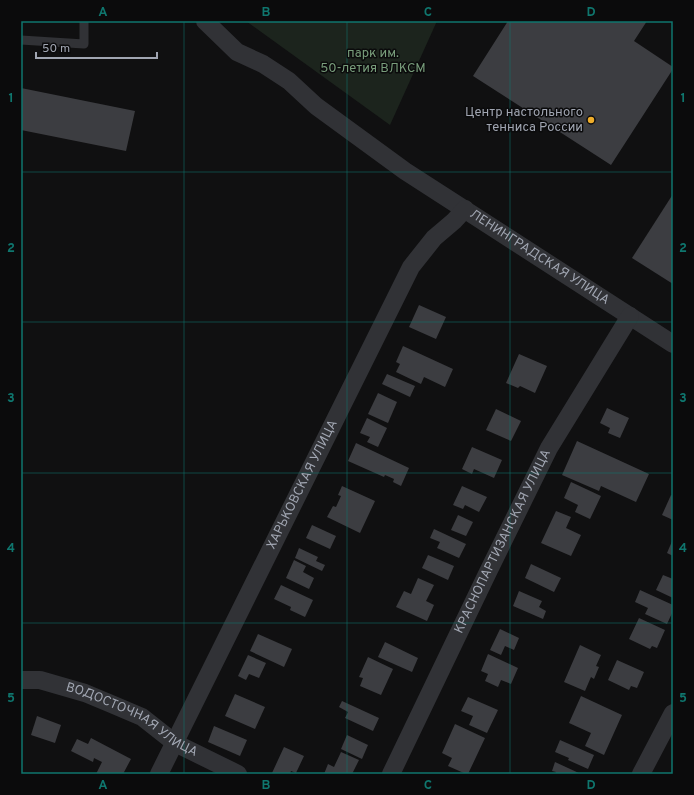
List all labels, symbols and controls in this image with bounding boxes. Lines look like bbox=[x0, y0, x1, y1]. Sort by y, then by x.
text: A bbox=[98, 5, 108, 21]
text: B bbox=[262, 5, 271, 21]
text: C bbox=[424, 5, 432, 21]
text: D bbox=[586, 5, 596, 21]
scale bar bbox=[36, 34, 157, 60]
text: 50 m bbox=[42, 41, 70, 57]
park label: парк им. 50-летия ВЛКСМ bbox=[320, 46, 426, 77]
text: 1 bbox=[8, 91, 14, 107]
text: 1 bbox=[680, 91, 686, 107]
place label: Центр настольного тенниса России bbox=[465, 105, 583, 136]
marker: Центр настольного тенниса России bbox=[586, 115, 596, 125]
street label: ЛЕНИНГРАДСКАЯ УЛИЦА bbox=[466, 207, 612, 309]
text: 2 bbox=[7, 241, 15, 257]
text: 2 bbox=[679, 241, 687, 257]
text: 3 bbox=[7, 391, 15, 407]
text: 3 bbox=[679, 391, 687, 407]
street label: ХАРЬКОВСКАЯ УЛИЦА bbox=[264, 417, 342, 552]
street label: КРАСНОПАРТИЗАНСКАЯ УЛИЦА bbox=[452, 447, 555, 636]
text: 4 bbox=[7, 541, 15, 557]
text: 4 bbox=[679, 541, 687, 557]
street label: ВОДОСТОЧНАЯ УЛИЦА bbox=[64, 680, 200, 761]
text: 5 bbox=[7, 691, 15, 707]
text: 5 bbox=[679, 691, 687, 707]
text: A bbox=[98, 778, 108, 794]
text: B bbox=[262, 778, 271, 794]
text: C bbox=[424, 778, 432, 794]
text: D bbox=[586, 778, 596, 794]

